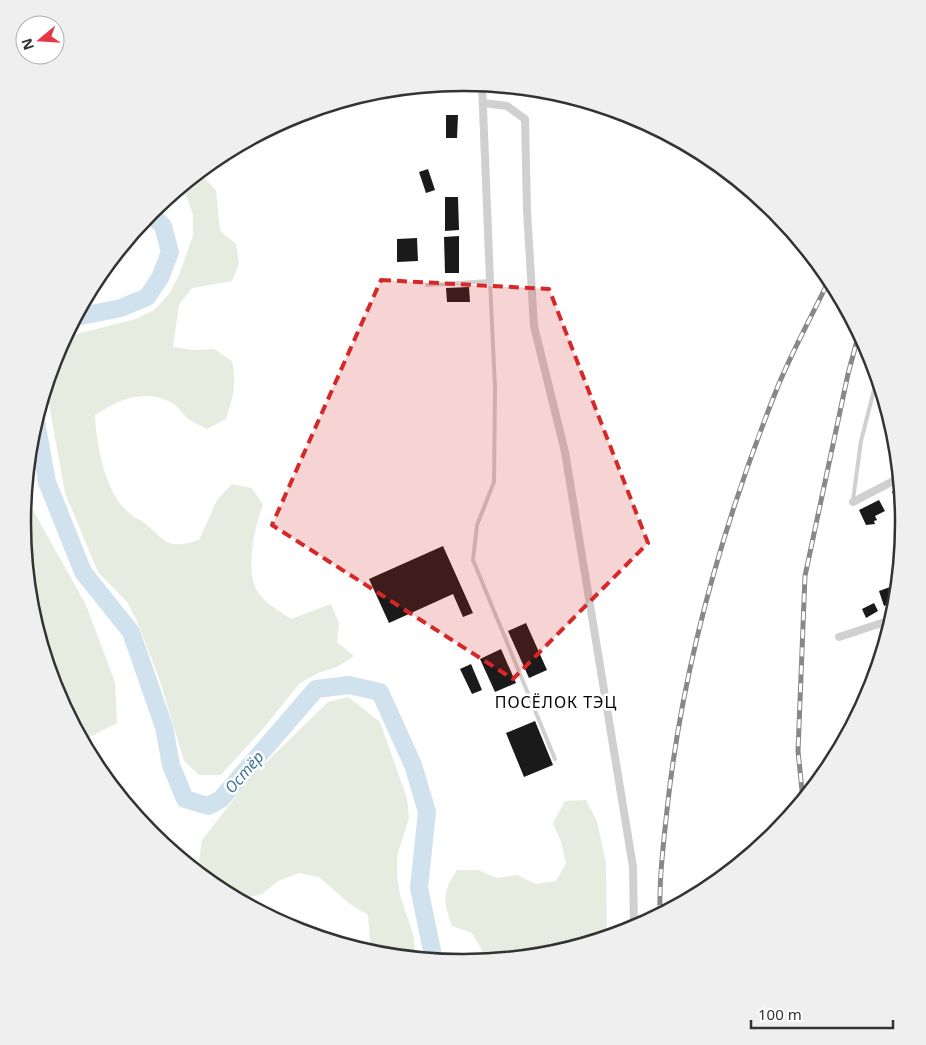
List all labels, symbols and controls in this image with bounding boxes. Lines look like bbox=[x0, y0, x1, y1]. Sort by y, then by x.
north arrow bbox=[15, 15, 65, 65]
text: N bbox=[16, 36, 38, 53]
district label: ПОСЁЛОК ТЭЦ bbox=[495, 691, 617, 713]
water label: Остёр bbox=[219, 746, 269, 798]
scale bar bbox=[751, 998, 894, 1030]
text: 100 m bbox=[758, 1004, 802, 1024]

